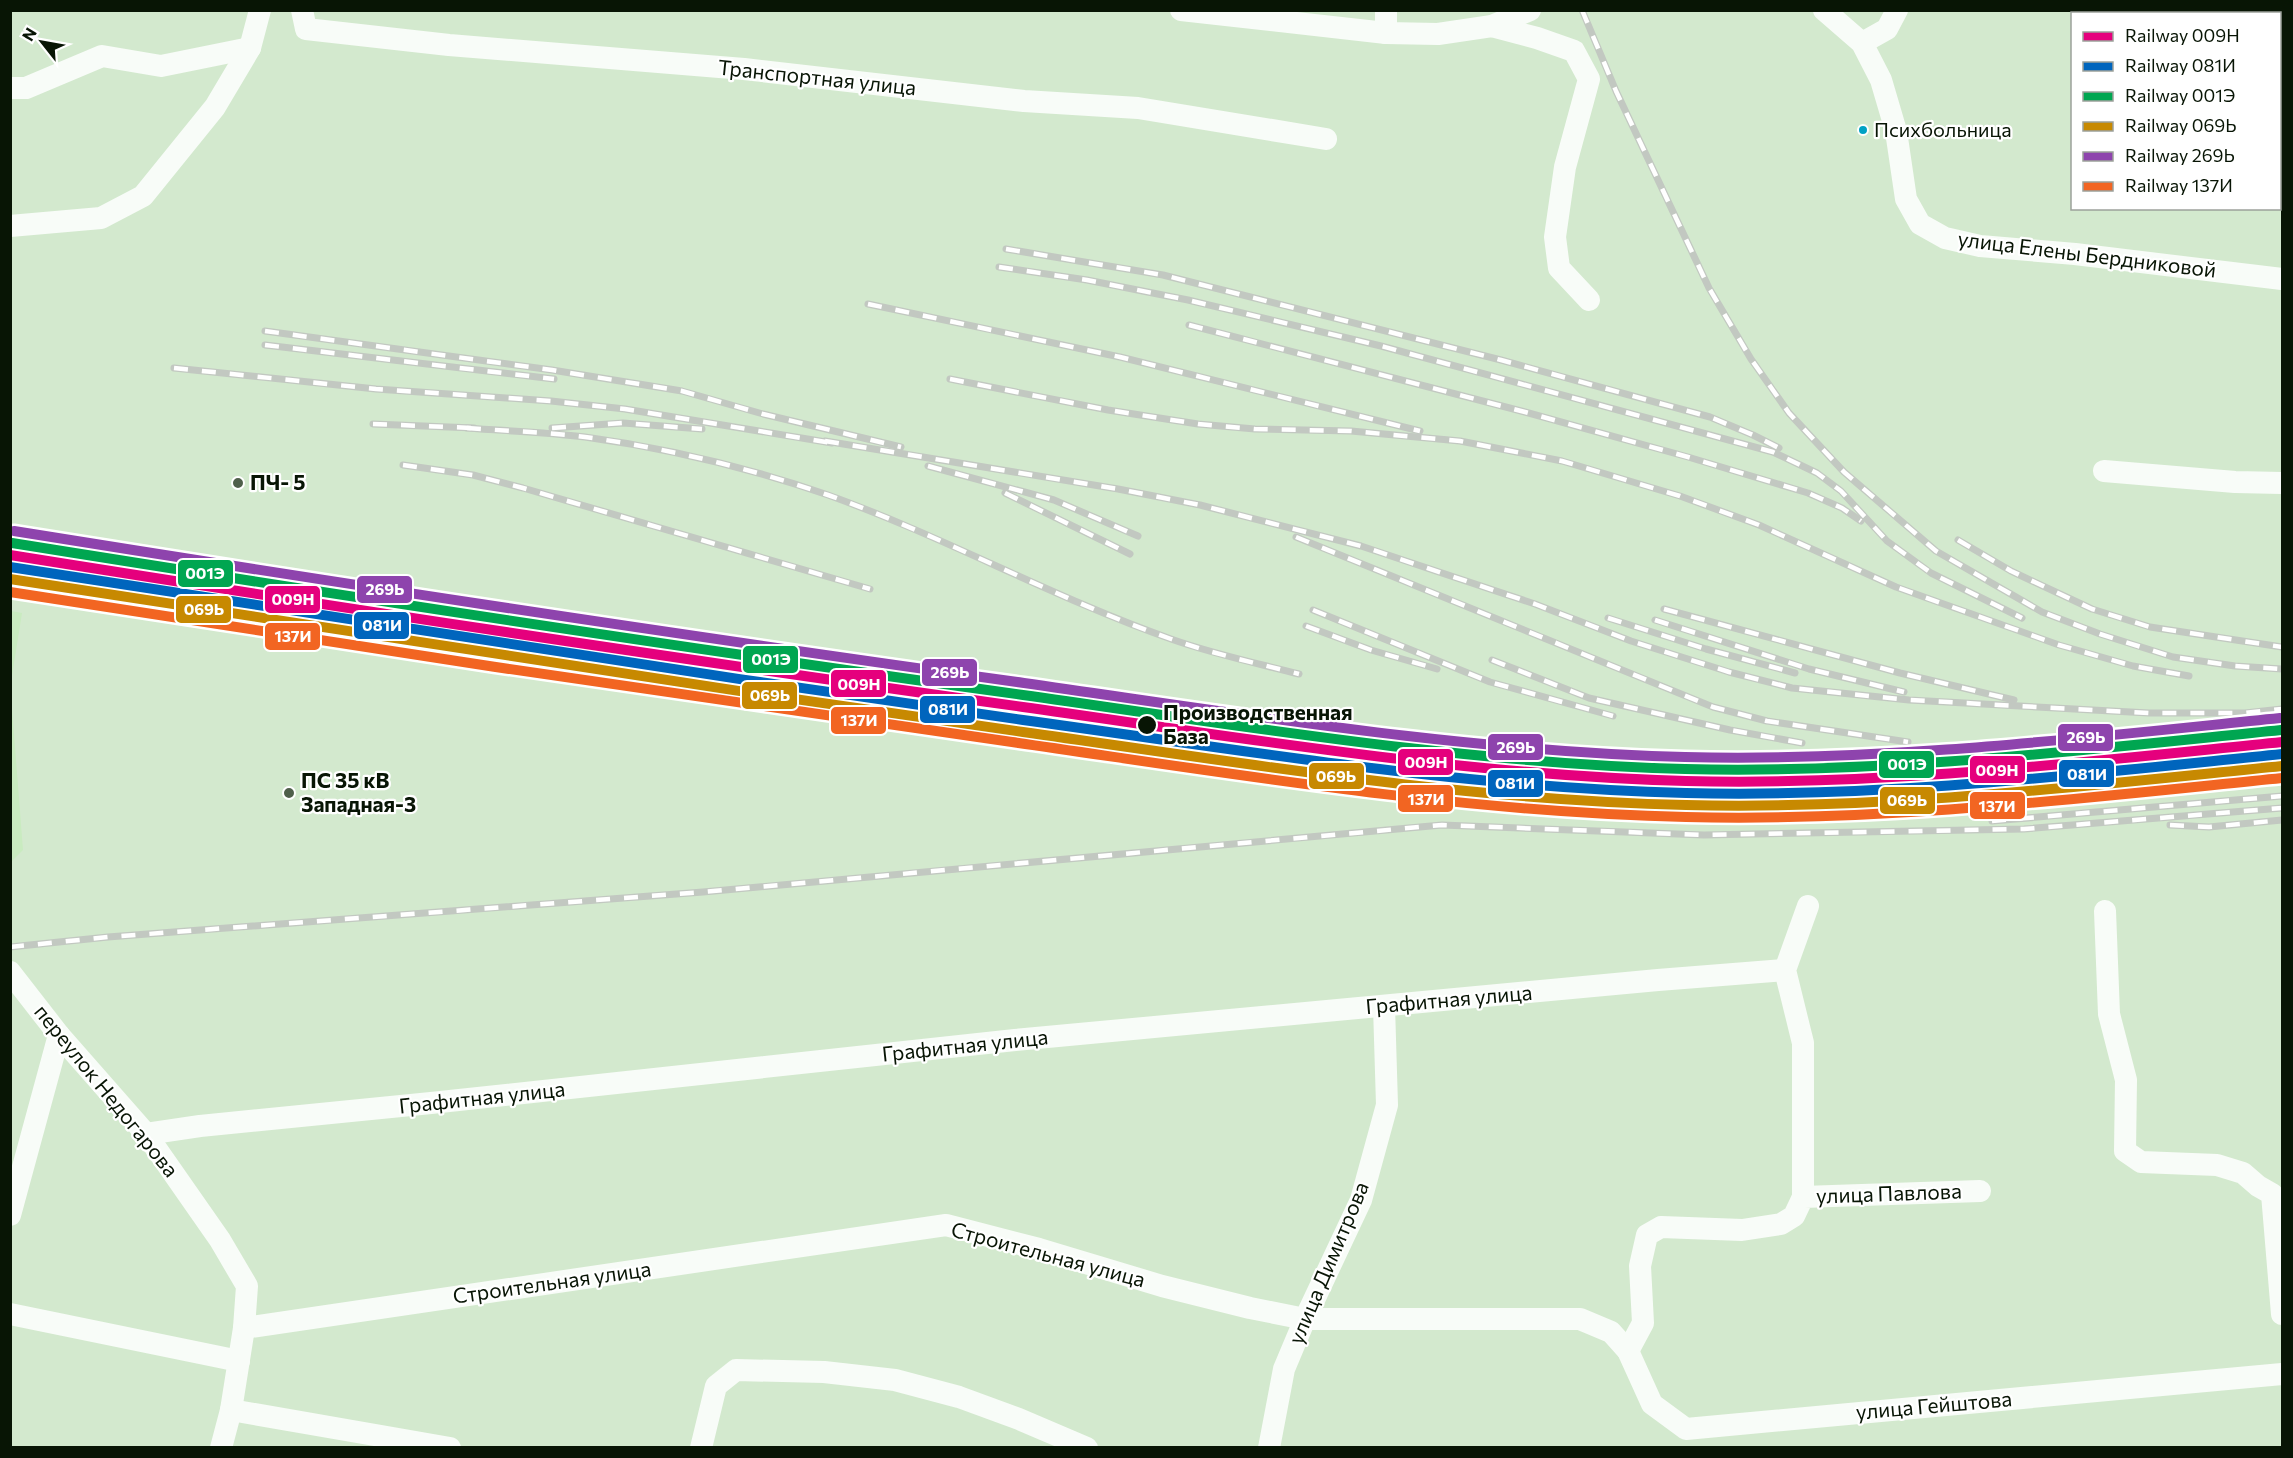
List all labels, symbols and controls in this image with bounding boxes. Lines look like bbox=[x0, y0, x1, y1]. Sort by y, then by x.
north arrow bbox=[12, 12, 72, 72]
legend bbox=[2071, 12, 2281, 210]
text: N bbox=[17, 24, 40, 44]
text: Railway 009Н bbox=[2125, 24, 2240, 46]
street label: Транспортная улица bbox=[717, 54, 917, 99]
text: Railway 081И bbox=[2125, 54, 2236, 76]
text: Railway 001Э bbox=[2125, 84, 2235, 106]
text: Railway 069Ь bbox=[2125, 114, 2236, 136]
place label: Психбольница bbox=[1874, 117, 2012, 141]
marker: Психбольница bbox=[1857, 124, 1869, 136]
text: Railway 269Ь bbox=[2125, 144, 2235, 166]
text: Railway 137И bbox=[2125, 174, 2233, 196]
street label: улица Елены Бердниковой bbox=[1957, 225, 2218, 282]
place label: ПЧ- 5 bbox=[250, 469, 305, 494]
marker: ПЧ- 5 bbox=[231, 476, 245, 490]
line badge: 001Э bbox=[177, 559, 234, 588]
text: 001Э bbox=[185, 563, 225, 582]
line badge: 269Ь bbox=[356, 575, 413, 604]
text: 269Ь bbox=[366, 579, 404, 598]
line badge: 009Н bbox=[264, 585, 321, 614]
text: 009Н bbox=[271, 589, 315, 608]
line badge: 069Ь bbox=[175, 595, 232, 624]
text: 069Ь bbox=[184, 599, 224, 618]
line badge: 081И bbox=[353, 611, 410, 640]
text: 081И bbox=[362, 615, 402, 634]
line badge: 137И bbox=[264, 622, 321, 651]
text: 137И bbox=[274, 626, 312, 645]
line badge: 001Э bbox=[742, 645, 799, 674]
text: 001Э bbox=[751, 649, 791, 668]
line badge: 269Ь bbox=[921, 658, 978, 687]
text: 269Ь bbox=[931, 662, 969, 681]
line badge: 009Н bbox=[830, 669, 887, 698]
text: 009Н bbox=[837, 674, 881, 693]
line badge: 069Ь bbox=[741, 681, 798, 710]
text: 069Ь bbox=[750, 685, 790, 704]
line badge: 081И bbox=[919, 695, 976, 724]
text: 081И bbox=[928, 699, 968, 718]
place label: Производственная База bbox=[1163, 699, 1353, 748]
line badge: 137И bbox=[830, 706, 887, 735]
text: 137И bbox=[840, 710, 878, 729]
marker: Производственная База bbox=[1136, 714, 1158, 736]
line badge: 269Ь bbox=[2057, 723, 2114, 752]
text: 269Ь bbox=[2067, 727, 2105, 746]
line badge: 269Ь bbox=[1487, 733, 1544, 761]
text: 269Ь bbox=[1497, 737, 1535, 756]
line badge: 009Н bbox=[1397, 748, 1454, 776]
line badge: 001Э bbox=[1878, 750, 1935, 779]
text: 009Н bbox=[1404, 752, 1448, 771]
text: 001Э bbox=[1887, 754, 1927, 773]
line badge: 009Н bbox=[1969, 755, 2026, 784]
line badge: 081И bbox=[2058, 759, 2115, 788]
text: 009Н bbox=[1975, 760, 2019, 779]
line badge: 069Ь bbox=[1308, 762, 1365, 790]
text: 081И bbox=[2067, 764, 2107, 783]
text: 069Ь bbox=[1316, 766, 1356, 785]
place label: ПС 35 кВ Западная-3 bbox=[301, 767, 416, 816]
line badge: 081И bbox=[1487, 769, 1544, 798]
text: 081И bbox=[1495, 773, 1535, 792]
line badge: 137И bbox=[1397, 784, 1454, 813]
marker: ПС 35 кВ Западная-3 bbox=[282, 786, 296, 800]
line badge: 069Ь bbox=[1879, 786, 1936, 815]
text: 137И bbox=[1407, 789, 1445, 808]
text: 069Ь bbox=[1887, 790, 1927, 809]
line badge: 137И bbox=[1969, 791, 2026, 820]
text: 137И bbox=[1978, 796, 2016, 815]
street label: Графитная улица bbox=[1365, 979, 1533, 1018]
street label: переулок Недогарова bbox=[30, 999, 184, 1181]
street label: Графитная улица bbox=[880, 1023, 1049, 1066]
street label: Графитная улица bbox=[397, 1075, 566, 1118]
street label: улица Павлова bbox=[1816, 1177, 1962, 1208]
street label: улица Димитрова bbox=[1282, 1178, 1373, 1347]
street label: Строительная улица bbox=[949, 1216, 1148, 1291]
street label: Строительная улица bbox=[451, 1255, 653, 1308]
street label: улица Гейштова bbox=[1855, 1385, 2013, 1424]

